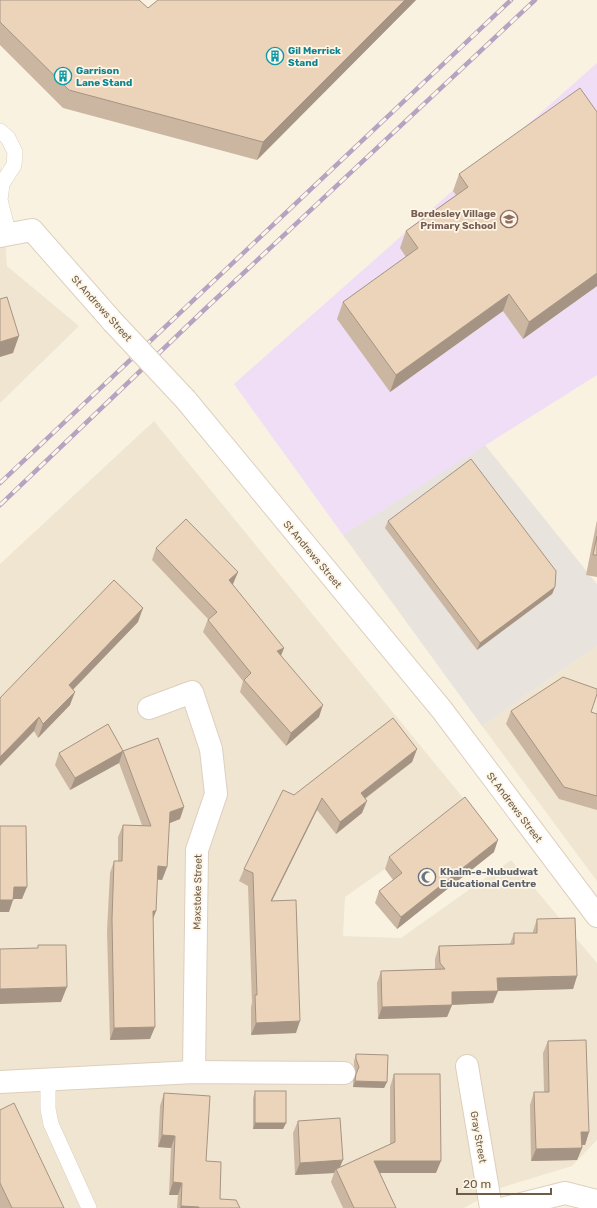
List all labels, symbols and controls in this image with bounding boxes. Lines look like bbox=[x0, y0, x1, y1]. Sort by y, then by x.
place label: Gil Merrick Stand bbox=[288, 45, 341, 69]
building icon: Gil Merrick Stand bbox=[265, 46, 285, 66]
place label: Garrison Lane Stand bbox=[76, 65, 132, 89]
building icon: Garrison Lane Stand bbox=[53, 66, 73, 86]
place label: Bordesley Village Primary School bbox=[411, 208, 496, 232]
school or university icon: Bordesley Village Primary School bbox=[499, 209, 519, 229]
street label: St Andrews Street bbox=[69, 273, 134, 344]
street label: St Andrews Street bbox=[280, 518, 344, 591]
street label: St Andrews Street bbox=[484, 770, 544, 845]
street label: Maxstoke Street bbox=[191, 854, 205, 930]
place label: Khalm-e-Nubudwat Educational Centre bbox=[440, 866, 538, 890]
mosque icon: Khalm-e-Nubudwat Educational Centre bbox=[417, 867, 437, 887]
street label: Gray Street bbox=[468, 1110, 489, 1164]
scale bar bbox=[457, 1170, 551, 1196]
text: 20 m bbox=[463, 1177, 491, 1191]

